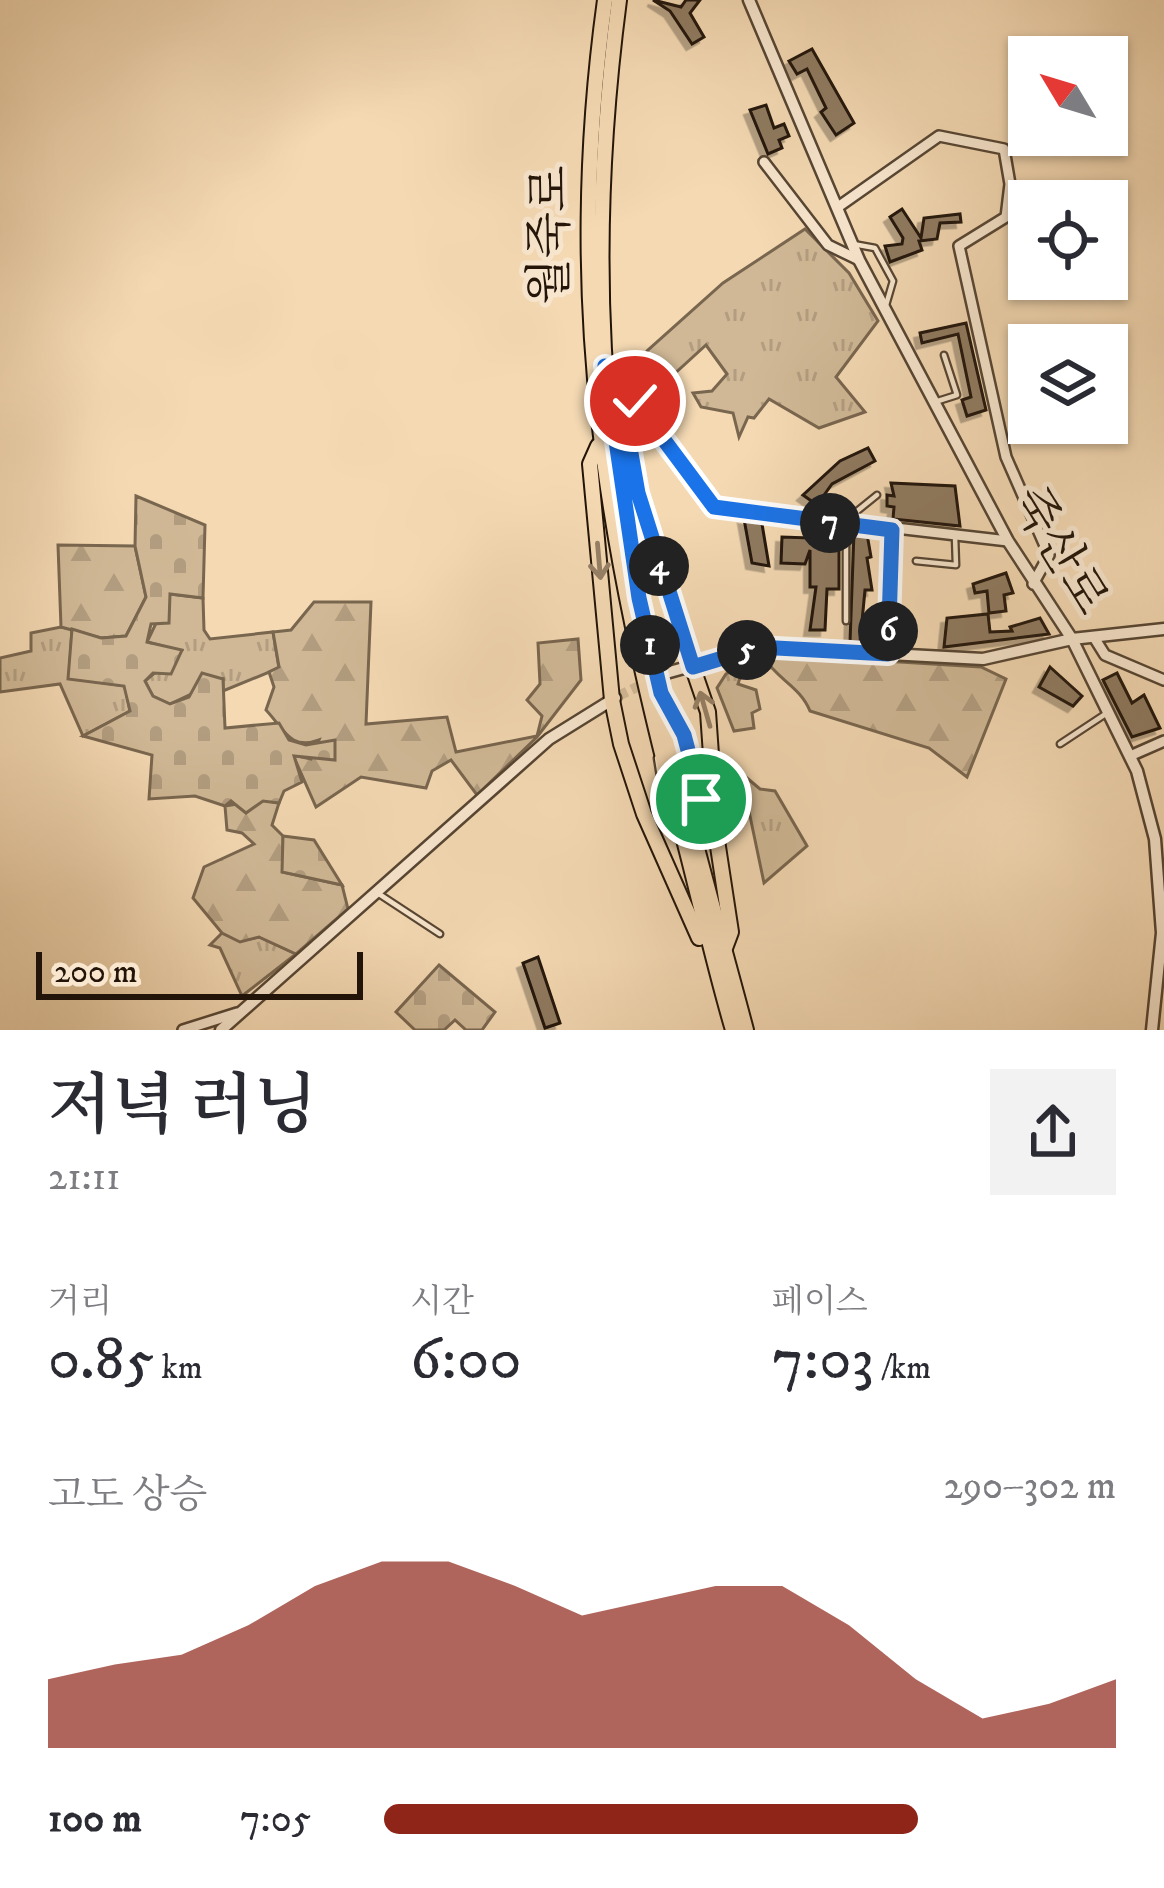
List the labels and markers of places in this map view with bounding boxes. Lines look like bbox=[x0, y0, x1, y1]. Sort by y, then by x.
pin bbox=[584, 350, 686, 452]
pin: 7 bbox=[800, 493, 860, 553]
pin: 4 bbox=[629, 536, 689, 596]
pin: 6 bbox=[858, 601, 918, 661]
pin: 1 bbox=[620, 615, 680, 675]
pin: 5 bbox=[717, 620, 777, 680]
pin bbox=[650, 748, 752, 850]

